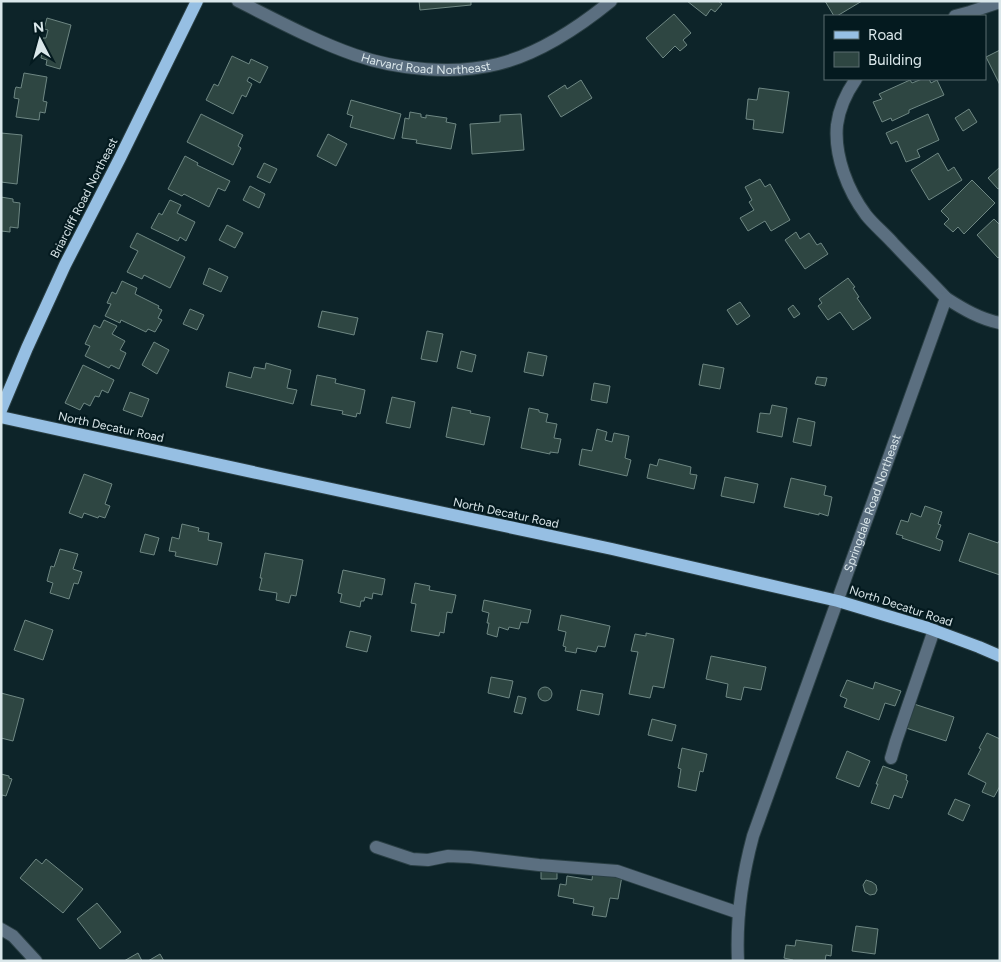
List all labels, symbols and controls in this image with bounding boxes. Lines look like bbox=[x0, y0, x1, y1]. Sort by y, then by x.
north arrow bbox=[15, 15, 65, 65]
legend bbox=[824, 15, 986, 80]
text: N bbox=[32, 19, 45, 37]
text: Road bbox=[868, 26, 903, 44]
street label: Harvard Road Northeast bbox=[359, 50, 492, 77]
text: Building bbox=[868, 51, 922, 69]
street label: Briarcliff Road Northeast bbox=[48, 135, 121, 260]
street label: North Decatur Road bbox=[57, 409, 165, 445]
street label: Springdale Road Northeast bbox=[841, 432, 904, 574]
street label: North Decatur Road bbox=[452, 495, 560, 531]
street label: North Decatur Road bbox=[848, 583, 954, 629]

